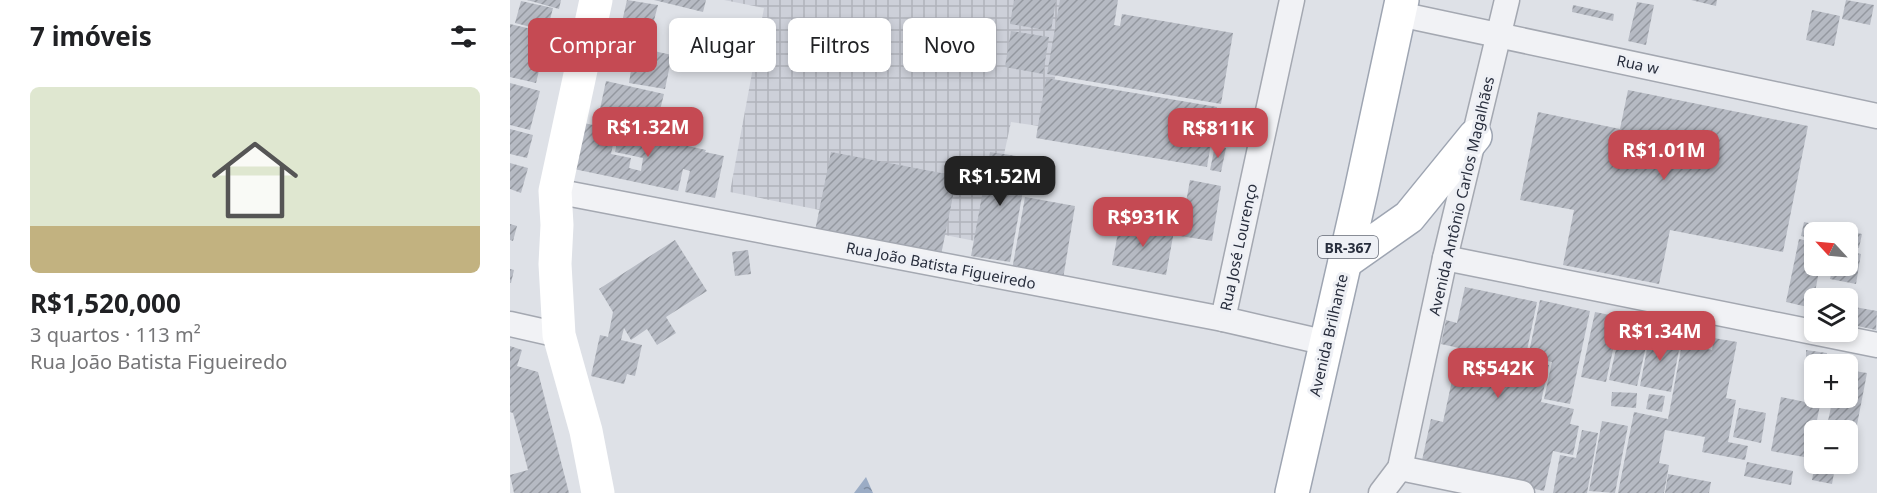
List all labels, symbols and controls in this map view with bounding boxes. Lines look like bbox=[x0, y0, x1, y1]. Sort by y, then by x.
text: 7 imóveis bbox=[30, 18, 152, 54]
chip: Comprar bbox=[528, 18, 657, 72]
chip: Alugar bbox=[669, 18, 776, 72]
chip: Filtros bbox=[788, 18, 891, 72]
chip: Novo bbox=[903, 18, 996, 72]
icon: filters bbox=[447, 20, 480, 53]
street label: Rua w bbox=[1615, 50, 1661, 78]
street label: Avenida Antônio Carlos Magalhães bbox=[1424, 74, 1498, 318]
pin: R$1.32M bbox=[593, 107, 703, 158]
pin: R$811K bbox=[1169, 108, 1267, 159]
text: R$1.32M bbox=[606, 113, 690, 140]
text: R$811K bbox=[1182, 114, 1254, 141]
icon: home bbox=[201, 126, 309, 234]
pin: R$1.01M bbox=[1609, 130, 1719, 181]
text: R$1.01M bbox=[1622, 136, 1706, 163]
pin: R$1.52M bbox=[945, 156, 1055, 207]
text: R$1.52M bbox=[958, 162, 1042, 189]
street label: Rua José Lourenço bbox=[1215, 181, 1261, 313]
pin: R$931K bbox=[1094, 197, 1192, 248]
text: R$931K bbox=[1107, 203, 1179, 230]
north arrow bbox=[1804, 222, 1858, 276]
map controls bbox=[1804, 222, 1858, 474]
road number: BR-367 bbox=[1318, 236, 1378, 258]
street label: Rua João Batista Figueiredo bbox=[844, 237, 1038, 293]
street label: Avenida Brilhante bbox=[1304, 272, 1352, 398]
text: R$1,520,000 bbox=[30, 285, 181, 321]
button: layers bbox=[1804, 288, 1858, 342]
pin: R$1.34M bbox=[1605, 311, 1715, 362]
text: R$1.34M bbox=[1618, 317, 1702, 344]
text: 3 quartos · 113 m² bbox=[30, 321, 201, 348]
text: Rua João Batista Figueiredo bbox=[30, 348, 287, 375]
pin: R$542K bbox=[1449, 348, 1547, 399]
text: R$542K bbox=[1462, 354, 1534, 381]
button: + bbox=[1804, 354, 1858, 408]
button: − bbox=[1804, 420, 1858, 474]

